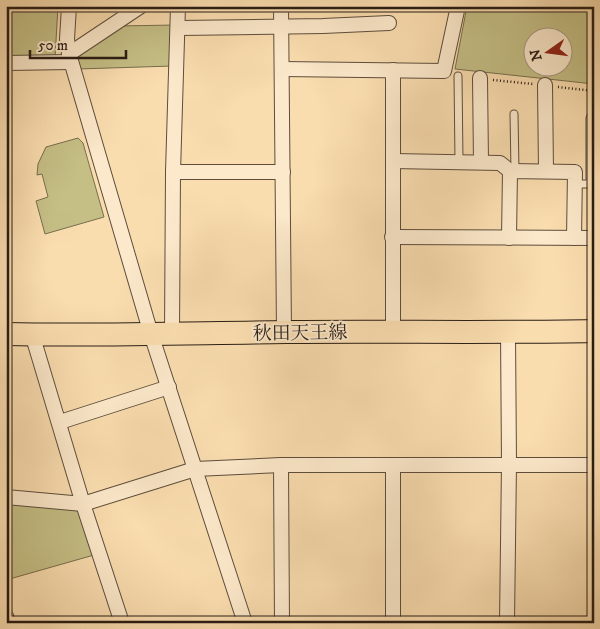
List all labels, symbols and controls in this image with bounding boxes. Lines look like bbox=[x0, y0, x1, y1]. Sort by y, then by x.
scale bar bbox=[30, 28, 126, 60]
north arrow bbox=[522, 28, 572, 78]
text: 50 m bbox=[38, 36, 68, 55]
text: N bbox=[526, 47, 546, 63]
street label: 秋田天王線 bbox=[252, 321, 348, 346]

